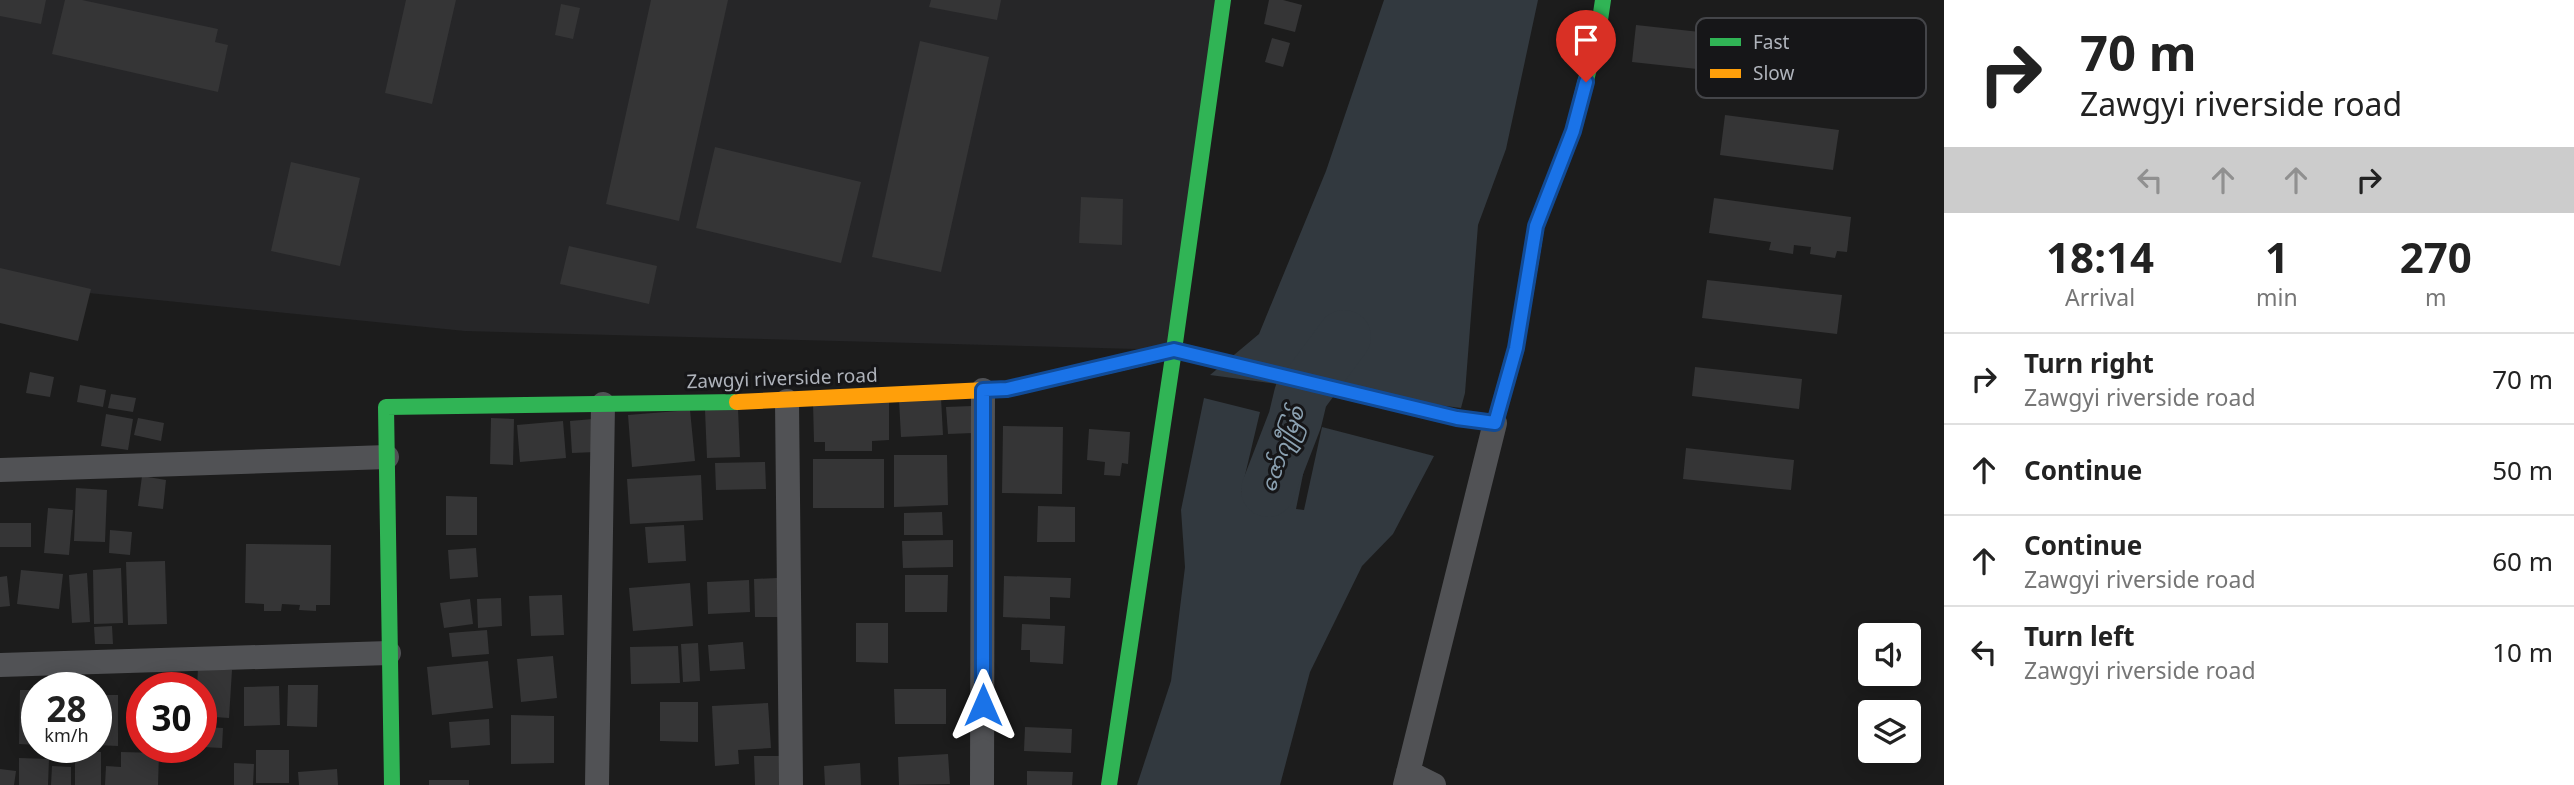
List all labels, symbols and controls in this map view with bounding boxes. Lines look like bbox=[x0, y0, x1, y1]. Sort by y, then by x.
pin bbox=[1556, 10, 1616, 82]
legend bbox=[1696, 18, 1926, 98]
text: 70 m bbox=[2080, 19, 2197, 85]
icon: arrive bbox=[1567, 21, 1605, 59]
icon: right bbox=[1965, 28, 2056, 119]
text: Fast bbox=[1753, 29, 1790, 55]
text: Slow bbox=[1753, 60, 1794, 86]
text: Zawgyi riverside road bbox=[2080, 82, 2402, 125]
icon: left bbox=[2131, 161, 2169, 199]
icon: ahead bbox=[2204, 161, 2242, 199]
icon: ahead bbox=[2277, 161, 2315, 199]
icon: right bbox=[2350, 161, 2388, 199]
text: 18:14 bbox=[2046, 228, 2154, 285]
text: 1 bbox=[2265, 228, 2289, 285]
text: 270 bbox=[2400, 228, 2472, 285]
text: Arrival bbox=[2065, 281, 2135, 313]
text: min bbox=[2256, 281, 2298, 313]
text: m bbox=[2425, 281, 2447, 313]
text: Turn right bbox=[2024, 345, 2154, 381]
icon: right bbox=[1965, 360, 2003, 398]
text: 70 m bbox=[2492, 361, 2553, 397]
street label: Zawgyi riverside road bbox=[686, 362, 878, 394]
text: Zawgyi riverside road bbox=[2024, 381, 2256, 413]
water label: ဇော်ဂျီမြစ် bbox=[1254, 401, 1315, 497]
icon: ahead bbox=[1965, 451, 2003, 489]
text: Continue bbox=[2024, 452, 2142, 488]
text: 50 m bbox=[2492, 452, 2553, 488]
text: Continue bbox=[2024, 527, 2142, 563]
icon: ahead bbox=[1965, 542, 2003, 580]
text: 60 m bbox=[2492, 543, 2553, 579]
text: Zawgyi riverside road bbox=[2024, 563, 2256, 595]
text: Turn left bbox=[2024, 618, 2135, 654]
map controls bbox=[1858, 623, 1921, 763]
button: sound bbox=[1858, 623, 1921, 686]
icon: left bbox=[1965, 633, 2003, 671]
text: 10 m bbox=[2492, 634, 2553, 670]
text: Zawgyi riverside road bbox=[2024, 654, 2256, 686]
position arrow bbox=[946, 668, 1020, 742]
speed limit sign: 30 bbox=[126, 672, 217, 763]
text: 28 bbox=[46, 685, 87, 732]
button: layers bbox=[1858, 700, 1921, 763]
text: km/h bbox=[44, 723, 89, 747]

